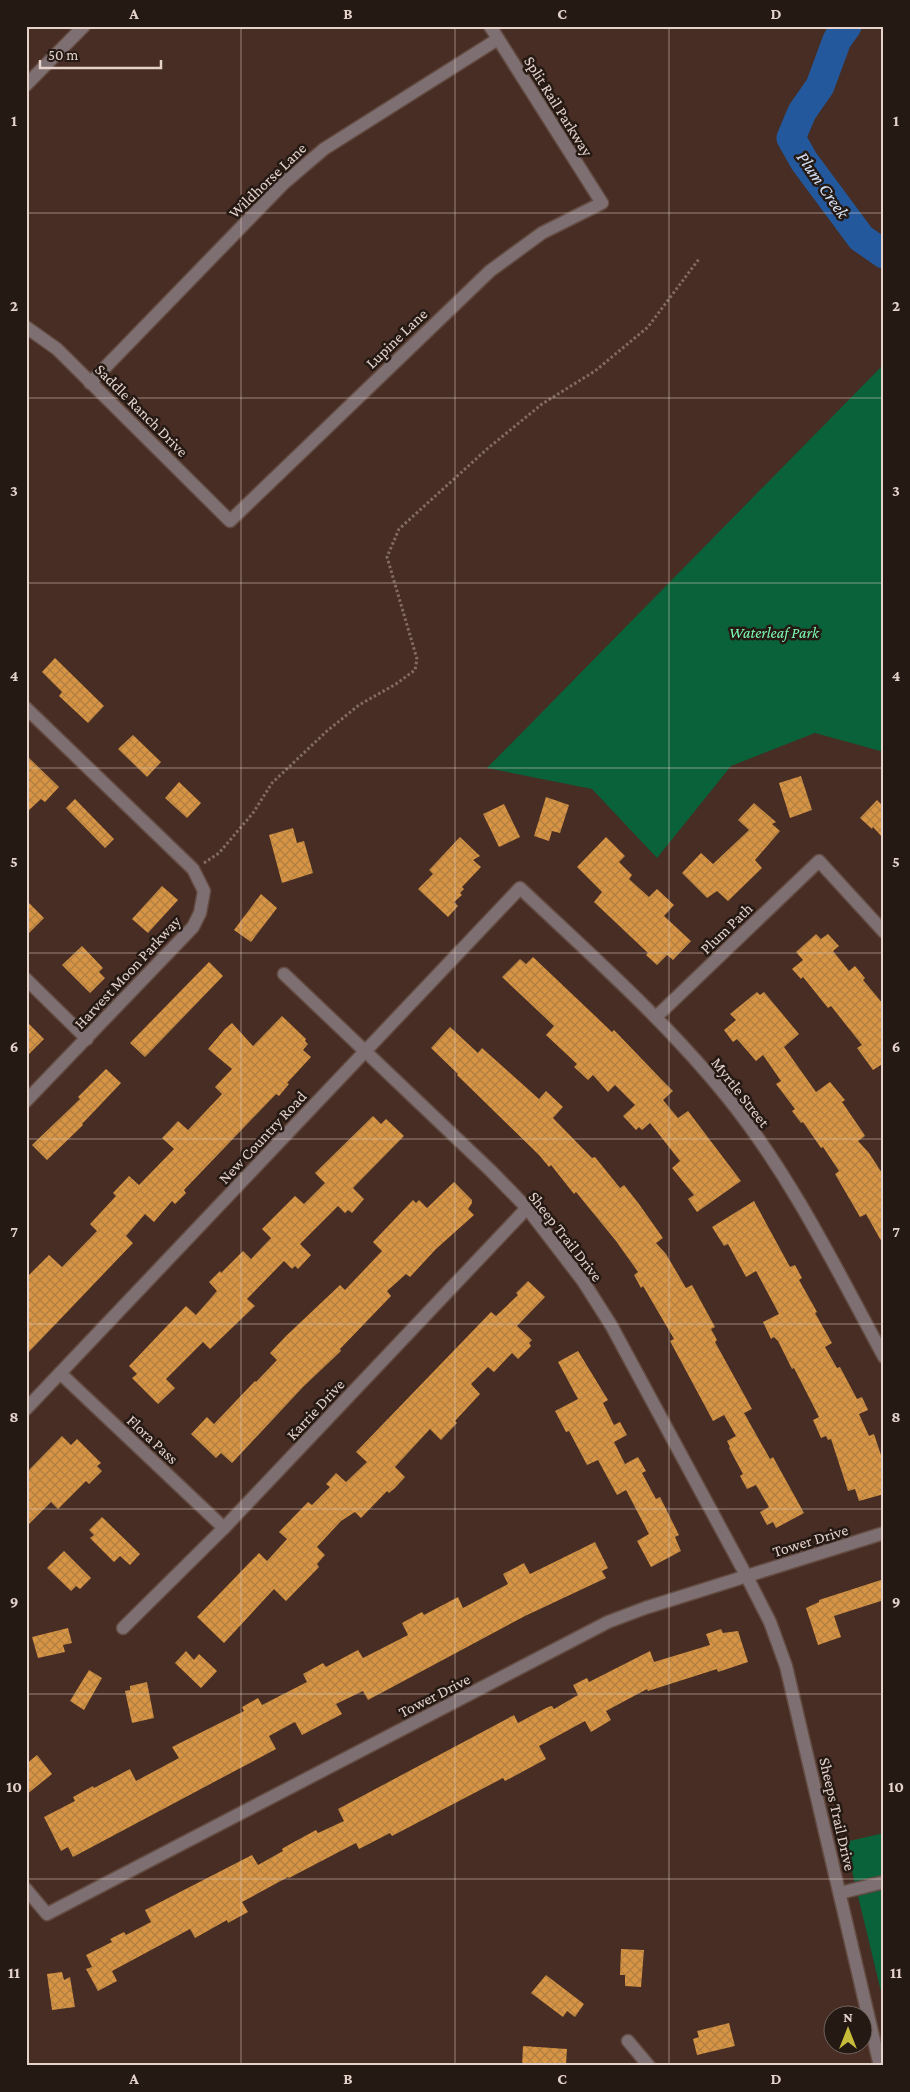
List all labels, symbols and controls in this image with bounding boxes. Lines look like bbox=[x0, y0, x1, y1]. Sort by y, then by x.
text: A bbox=[128, 5, 139, 22]
text: B bbox=[343, 5, 353, 22]
text: C bbox=[557, 5, 567, 22]
text: D bbox=[770, 5, 782, 22]
scale bar bbox=[40, 38, 161, 70]
text: 50 m bbox=[48, 47, 78, 63]
street label: Split Rail Parkway bbox=[520, 53, 596, 160]
text: 1 bbox=[11, 112, 17, 129]
text: 1 bbox=[893, 112, 899, 129]
street label: Wildhorse Lane bbox=[225, 139, 309, 221]
water label: Plum Creek bbox=[793, 148, 854, 223]
text: 2 bbox=[10, 297, 18, 314]
text: 2 bbox=[892, 297, 900, 314]
street label: Lupine Lane bbox=[362, 305, 431, 372]
street label: Saddle Ranch Drive bbox=[92, 361, 191, 460]
text: 3 bbox=[10, 482, 18, 499]
text: 3 bbox=[892, 482, 900, 499]
park label: Waterleaf Park bbox=[729, 624, 820, 642]
text: 4 bbox=[10, 667, 19, 684]
text: 4 bbox=[892, 667, 901, 684]
text: 5 bbox=[10, 853, 18, 870]
text: 5 bbox=[892, 853, 900, 870]
street label: Plum Path bbox=[697, 899, 756, 957]
street label: Harvest Moon Parkway bbox=[71, 912, 185, 1033]
text: 6 bbox=[10, 1038, 18, 1055]
text: 6 bbox=[892, 1038, 900, 1055]
street label: Myrtle Street bbox=[707, 1054, 773, 1132]
street label: New Country Road bbox=[215, 1087, 311, 1188]
street label: Sheep Trail Drive bbox=[525, 1188, 606, 1285]
text: 7 bbox=[10, 1223, 18, 1240]
text: 7 bbox=[892, 1223, 900, 1240]
street label: Karrie Drive bbox=[283, 1375, 348, 1443]
text: 8 bbox=[9, 1408, 19, 1425]
text: 8 bbox=[891, 1408, 901, 1425]
street label: Flora Pass bbox=[124, 1411, 182, 1467]
street label: Tower Drive bbox=[770, 1521, 850, 1560]
text: 9 bbox=[10, 1593, 18, 1610]
text: 9 bbox=[892, 1593, 900, 1610]
street label: Tower Drive bbox=[396, 1670, 473, 1721]
street label: Sheeps Trail Drive bbox=[815, 1756, 859, 1873]
text: 10 bbox=[6, 1778, 22, 1795]
text: 10 bbox=[888, 1778, 904, 1795]
text: 11 bbox=[8, 1964, 20, 1981]
text: 11 bbox=[890, 1964, 902, 1981]
north arrow bbox=[822, 2004, 872, 2054]
text: N bbox=[843, 2009, 853, 2025]
text: A bbox=[128, 2070, 139, 2087]
text: B bbox=[343, 2070, 353, 2087]
text: C bbox=[557, 2070, 567, 2087]
text: D bbox=[770, 2070, 782, 2087]

